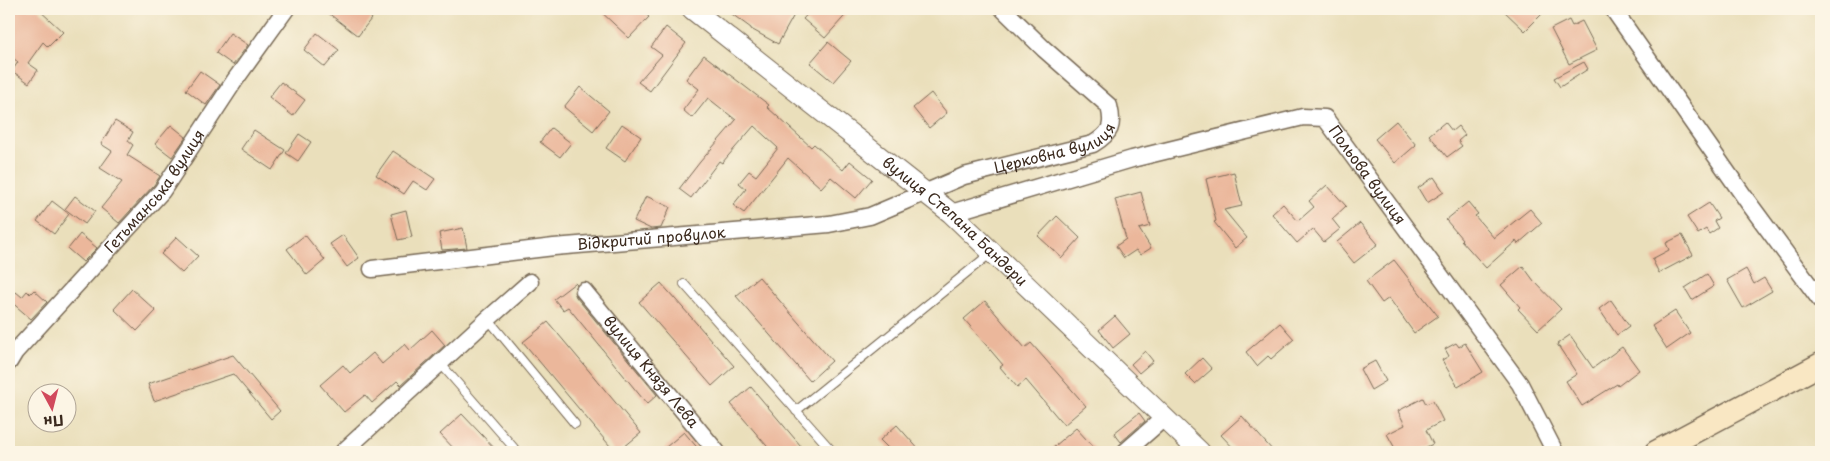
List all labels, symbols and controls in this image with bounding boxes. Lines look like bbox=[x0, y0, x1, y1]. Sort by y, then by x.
street label: Церковна вулиця bbox=[991, 119, 1121, 178]
street label: Польова вулиця bbox=[1324, 120, 1412, 229]
street label: Гетьманська вулиця bbox=[98, 124, 210, 257]
street label: вулиця Степана Бандери bbox=[878, 150, 1033, 291]
street label: Відкритий провулок bbox=[576, 220, 726, 255]
street label: вулиця Князя Лева bbox=[599, 310, 706, 433]
north arrow bbox=[28, 384, 78, 434]
text: Пн bbox=[42, 410, 65, 433]

